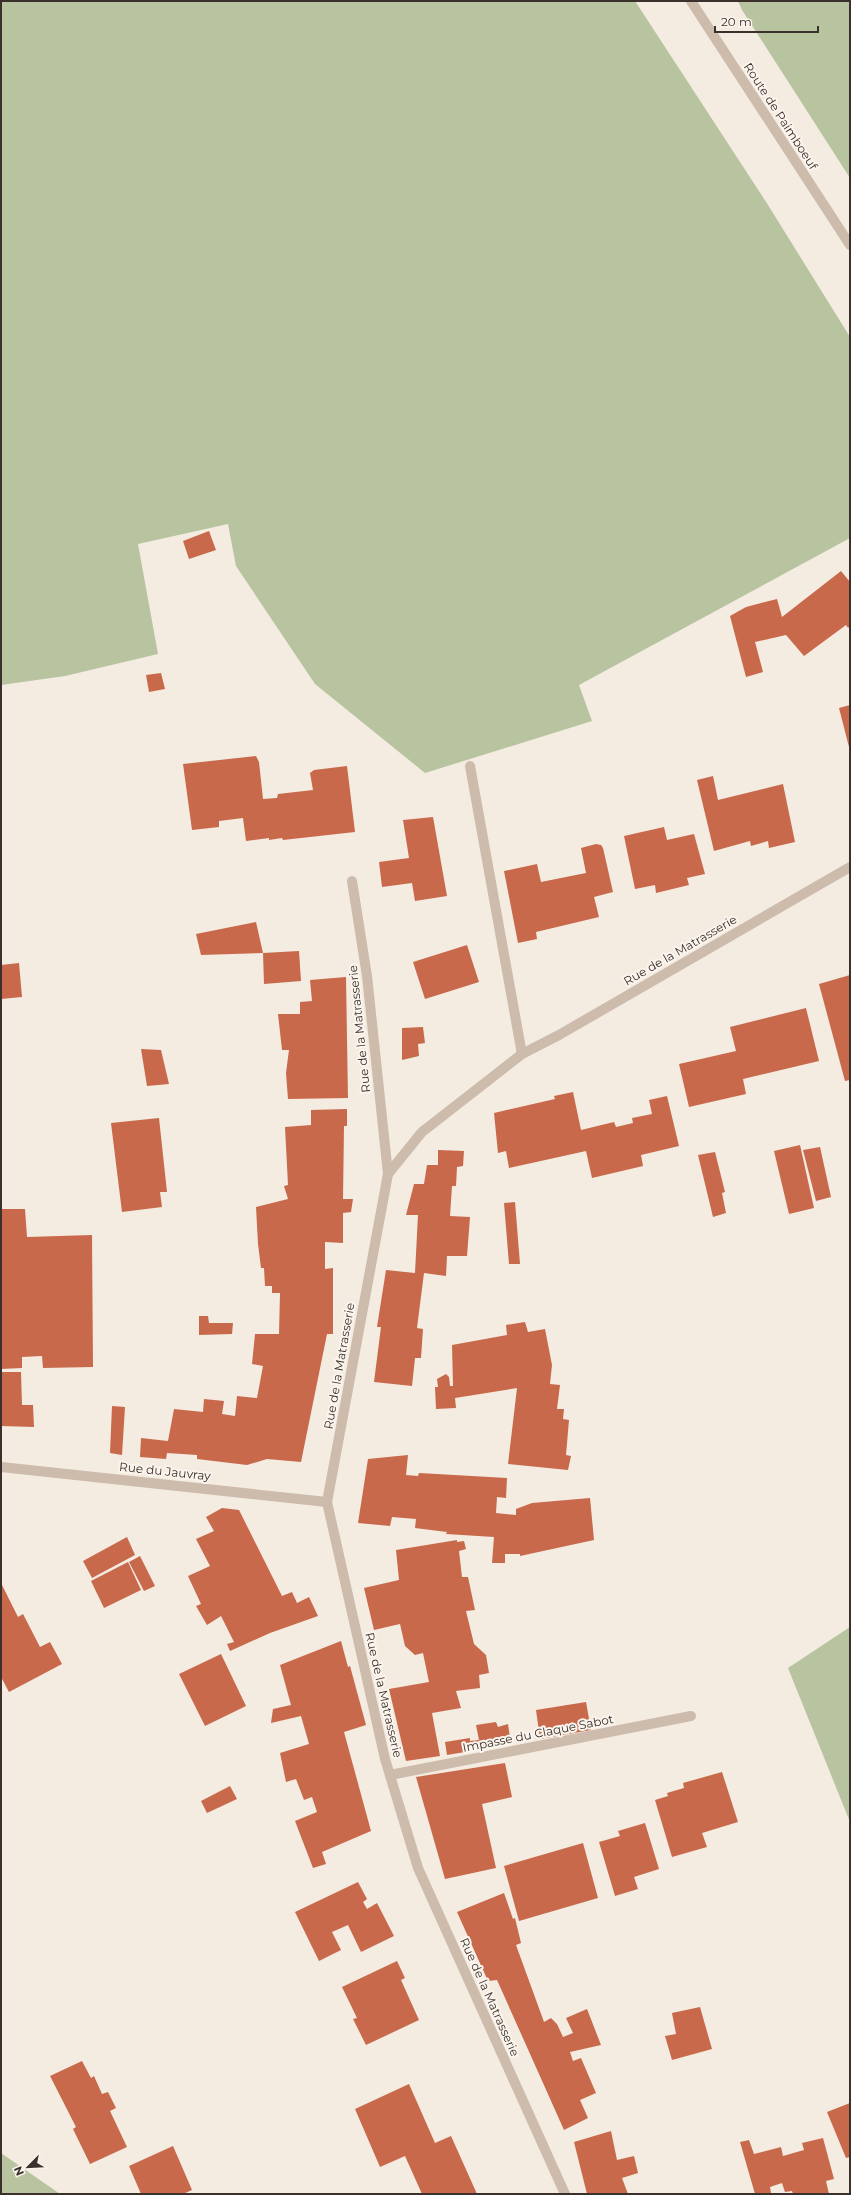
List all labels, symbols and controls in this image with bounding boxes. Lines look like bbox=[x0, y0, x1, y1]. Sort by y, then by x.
scale bar bbox=[715, 8, 818, 34]
text: 20 m bbox=[721, 14, 752, 29]
street label: Route de Paimboeuf bbox=[741, 60, 822, 173]
street label: Rue de la Matrasserie bbox=[621, 911, 739, 989]
street label: Rue de la Matrasserie bbox=[345, 965, 373, 1093]
street label: Rue de la Matrasserie bbox=[320, 1302, 358, 1430]
street label: Rue du Jauvray bbox=[119, 1459, 212, 1483]
street label: Rue de la Matrasserie bbox=[362, 1631, 406, 1759]
street label: Impasse du Claque Sabot bbox=[461, 1711, 615, 1755]
street label: Rue de la Matrasserie bbox=[457, 1935, 523, 2059]
north arrow bbox=[8, 2147, 48, 2187]
text: N bbox=[11, 2164, 27, 2178]

